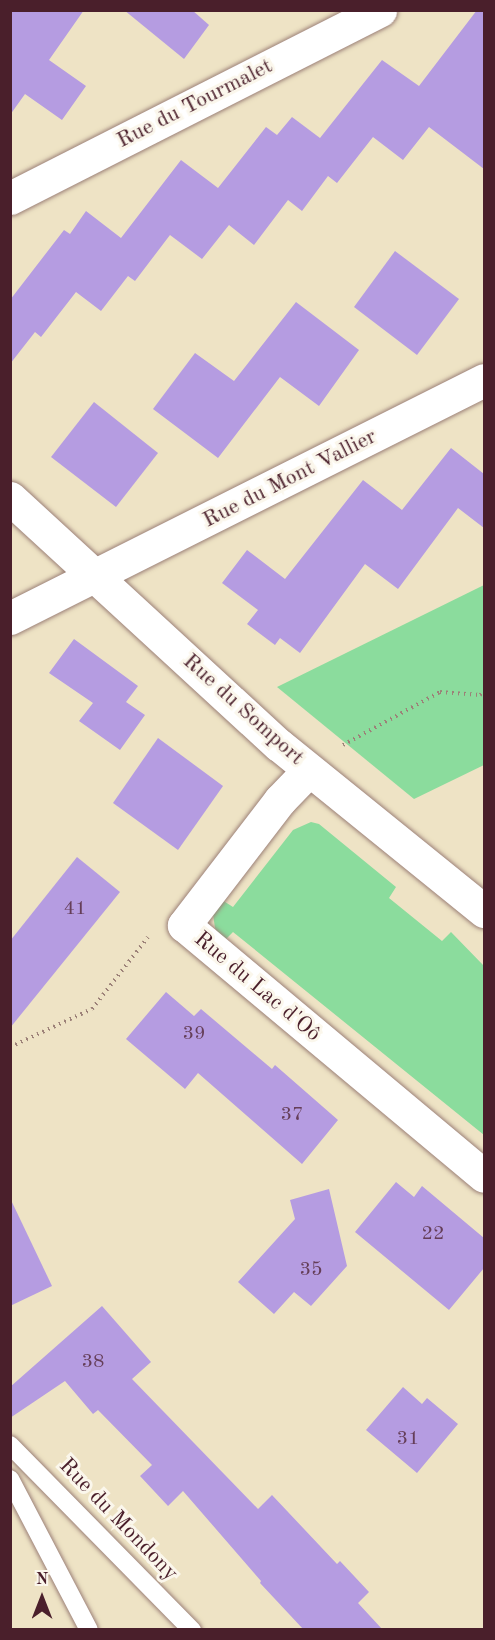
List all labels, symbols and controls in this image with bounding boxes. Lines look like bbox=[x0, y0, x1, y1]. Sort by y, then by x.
street label: Rue du Tourmalet bbox=[113, 53, 277, 155]
street label: Rue du Mont Vallier bbox=[199, 424, 381, 534]
street label: Rue du Somport bbox=[177, 649, 309, 771]
house number: 41 bbox=[63, 897, 87, 921]
street label: Rue du Lac d'Oô bbox=[188, 926, 326, 1048]
house number: 39 bbox=[182, 1022, 206, 1046]
house number: 37 bbox=[280, 1103, 304, 1127]
house number: 22 bbox=[421, 1222, 445, 1246]
house number: 35 bbox=[299, 1258, 323, 1282]
house number: 38 bbox=[81, 1350, 105, 1374]
house number: 31 bbox=[396, 1427, 420, 1451]
street label: Rue du Mondony bbox=[53, 1453, 183, 1587]
north arrow bbox=[12, 1568, 72, 1628]
text: N bbox=[36, 1572, 48, 1588]

